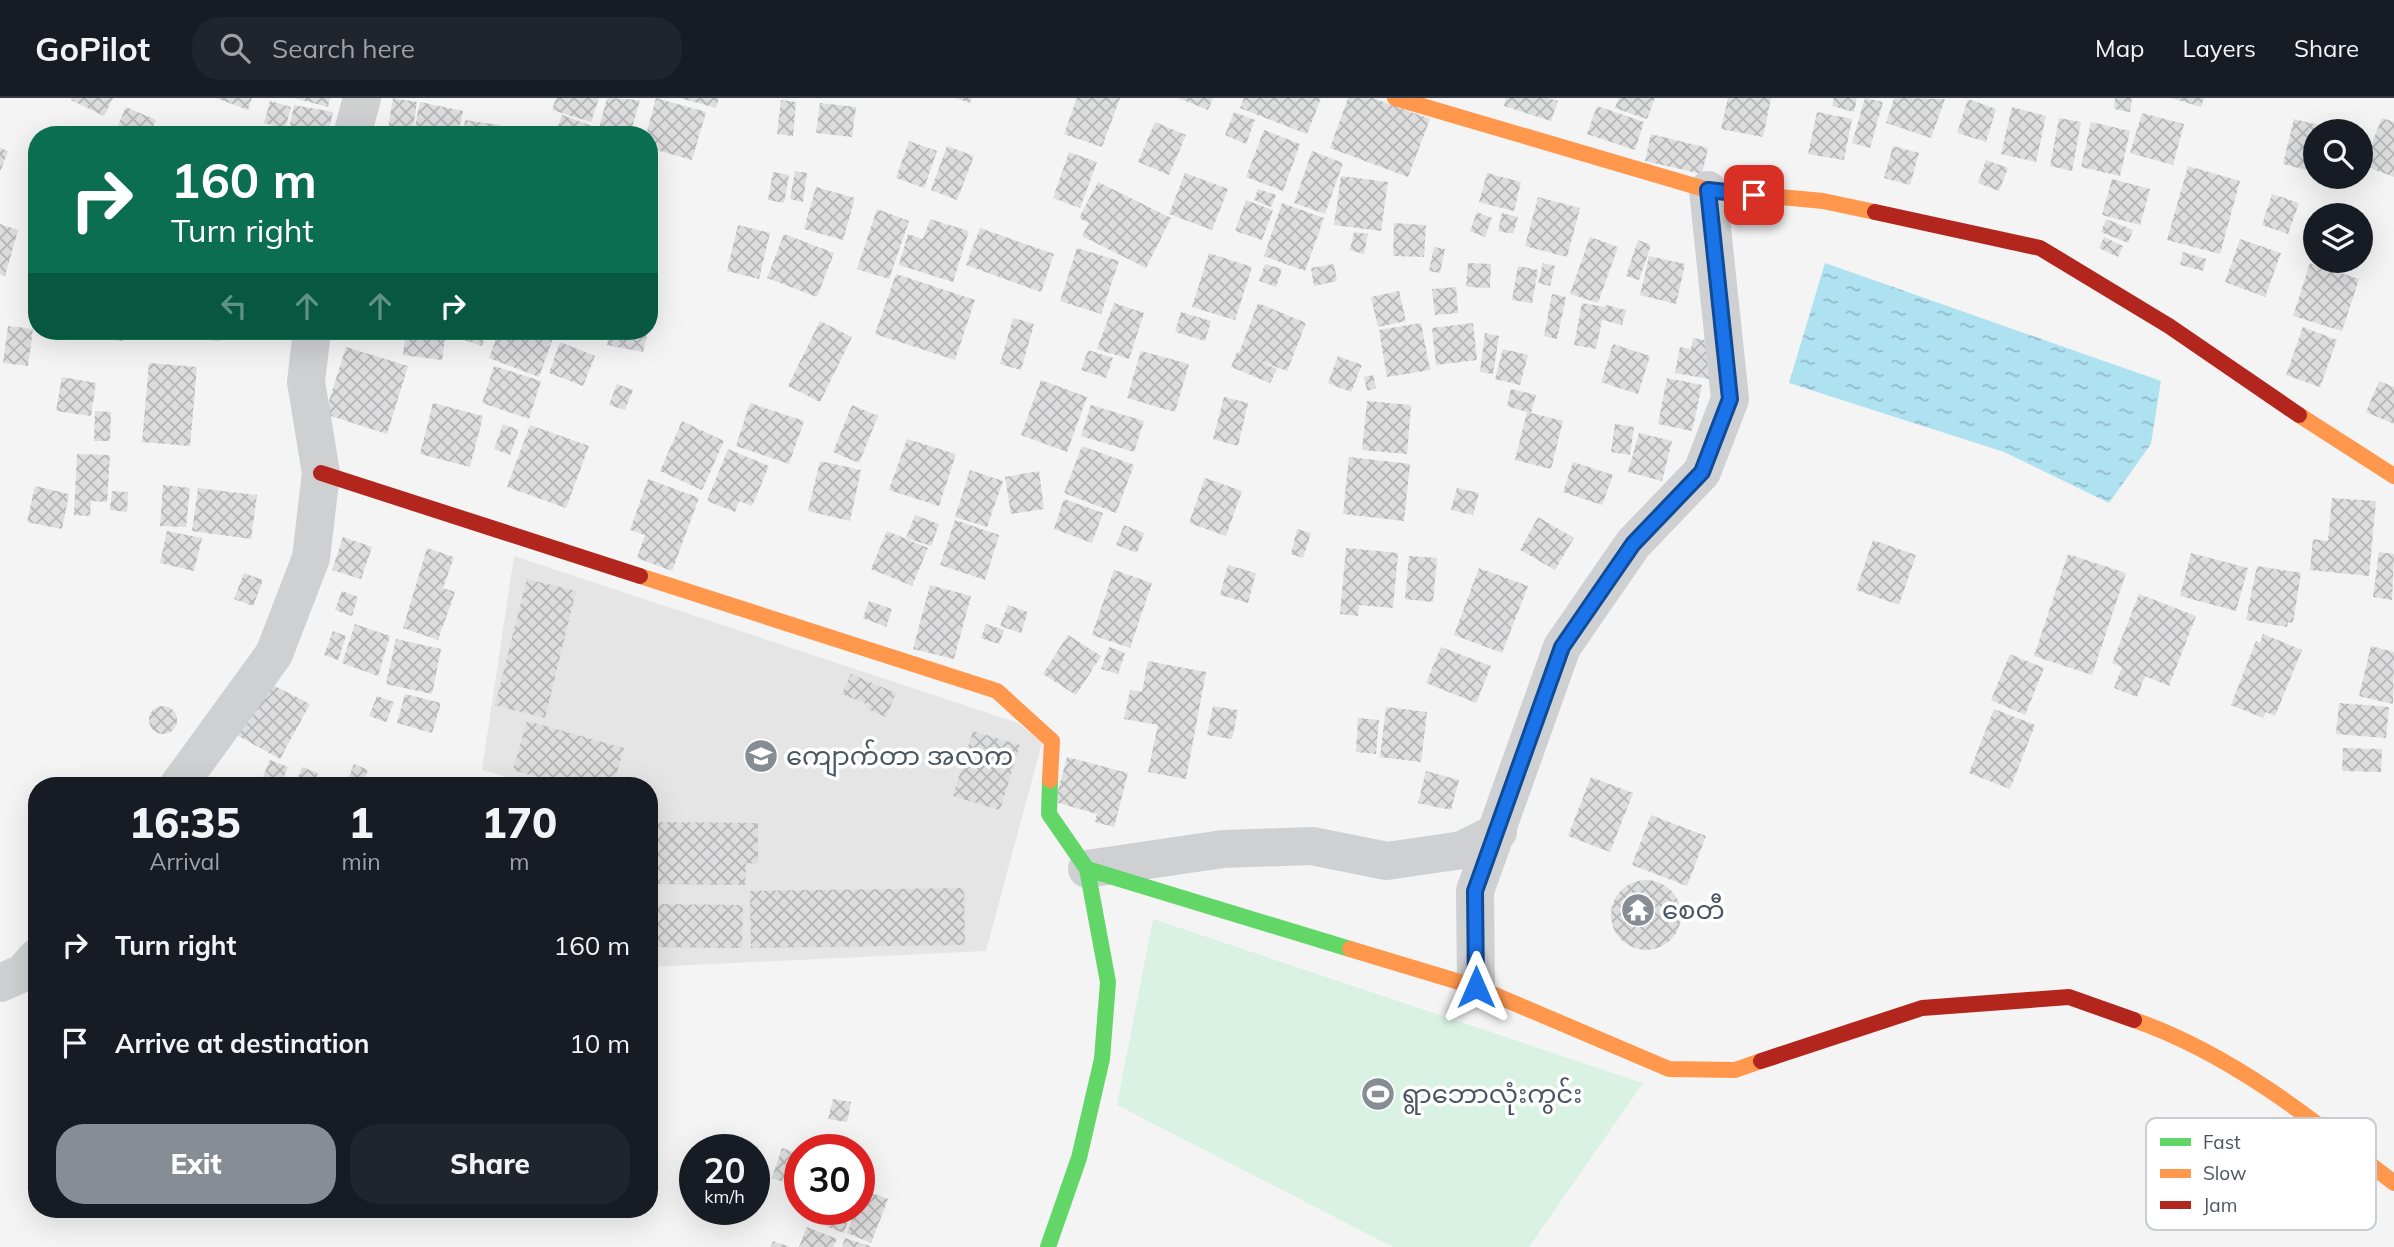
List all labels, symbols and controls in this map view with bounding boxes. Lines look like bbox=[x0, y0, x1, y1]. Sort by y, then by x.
search box bbox=[192, 17, 682, 80]
text: GoPilot bbox=[35, 28, 150, 69]
icon: search bbox=[216, 29, 254, 67]
text: Search here bbox=[272, 32, 415, 65]
text: Map bbox=[2095, 33, 2144, 63]
text: Layers bbox=[2182, 33, 2256, 63]
text: Share bbox=[2294, 33, 2359, 63]
map controls bbox=[2303, 119, 2373, 273]
button: search bbox=[2303, 119, 2373, 189]
text: 160 m bbox=[171, 149, 317, 210]
icon: right bbox=[56, 154, 147, 245]
pin bbox=[1724, 165, 1784, 225]
icon: arrive bbox=[1735, 176, 1773, 214]
button: layers bbox=[2303, 203, 2373, 273]
text: Turn right bbox=[171, 210, 314, 250]
icon: left bbox=[215, 287, 253, 325]
icon: ahead bbox=[288, 287, 326, 325]
icon: ahead bbox=[361, 287, 399, 325]
icon: right bbox=[434, 287, 472, 325]
school or university icon: ကျောက်တာ အလက bbox=[742, 737, 780, 775]
place label: ကျောက်တာ အလက bbox=[786, 739, 1013, 777]
text: 16:35 bbox=[129, 796, 241, 849]
text: 1 bbox=[348, 796, 374, 849]
text: 170 bbox=[482, 796, 557, 849]
text: Arrival bbox=[150, 847, 220, 876]
text: min bbox=[341, 847, 381, 876]
text: m bbox=[509, 847, 529, 876]
temple icon: စေတီ bbox=[1619, 891, 1657, 929]
place label: စေတီ bbox=[1662, 893, 1725, 926]
icon: right bbox=[56, 926, 94, 964]
text: Turn right bbox=[115, 929, 236, 962]
text: 160 m bbox=[554, 929, 630, 962]
position arrow bbox=[1439, 950, 1513, 1024]
icon: arrive bbox=[56, 1024, 94, 1062]
text: Arrive at destination bbox=[115, 1027, 370, 1060]
text: 10 m bbox=[569, 1027, 630, 1060]
sports icon: ရွာဘောလုံးကွင်း bbox=[1359, 1075, 1397, 1113]
place label: ရွာဘောလုံးကွင်း bbox=[1402, 1077, 1582, 1115]
legend bbox=[2146, 1118, 2376, 1230]
button: Exit bbox=[56, 1124, 336, 1204]
button: Share bbox=[350, 1124, 630, 1204]
text: Fast bbox=[2203, 1130, 2241, 1154]
speed limit sign: 30 bbox=[784, 1134, 875, 1225]
text: 20 bbox=[703, 1148, 746, 1192]
text: Slow bbox=[2203, 1161, 2247, 1185]
text: km/h bbox=[704, 1185, 745, 1208]
text: Jam bbox=[2203, 1193, 2237, 1217]

